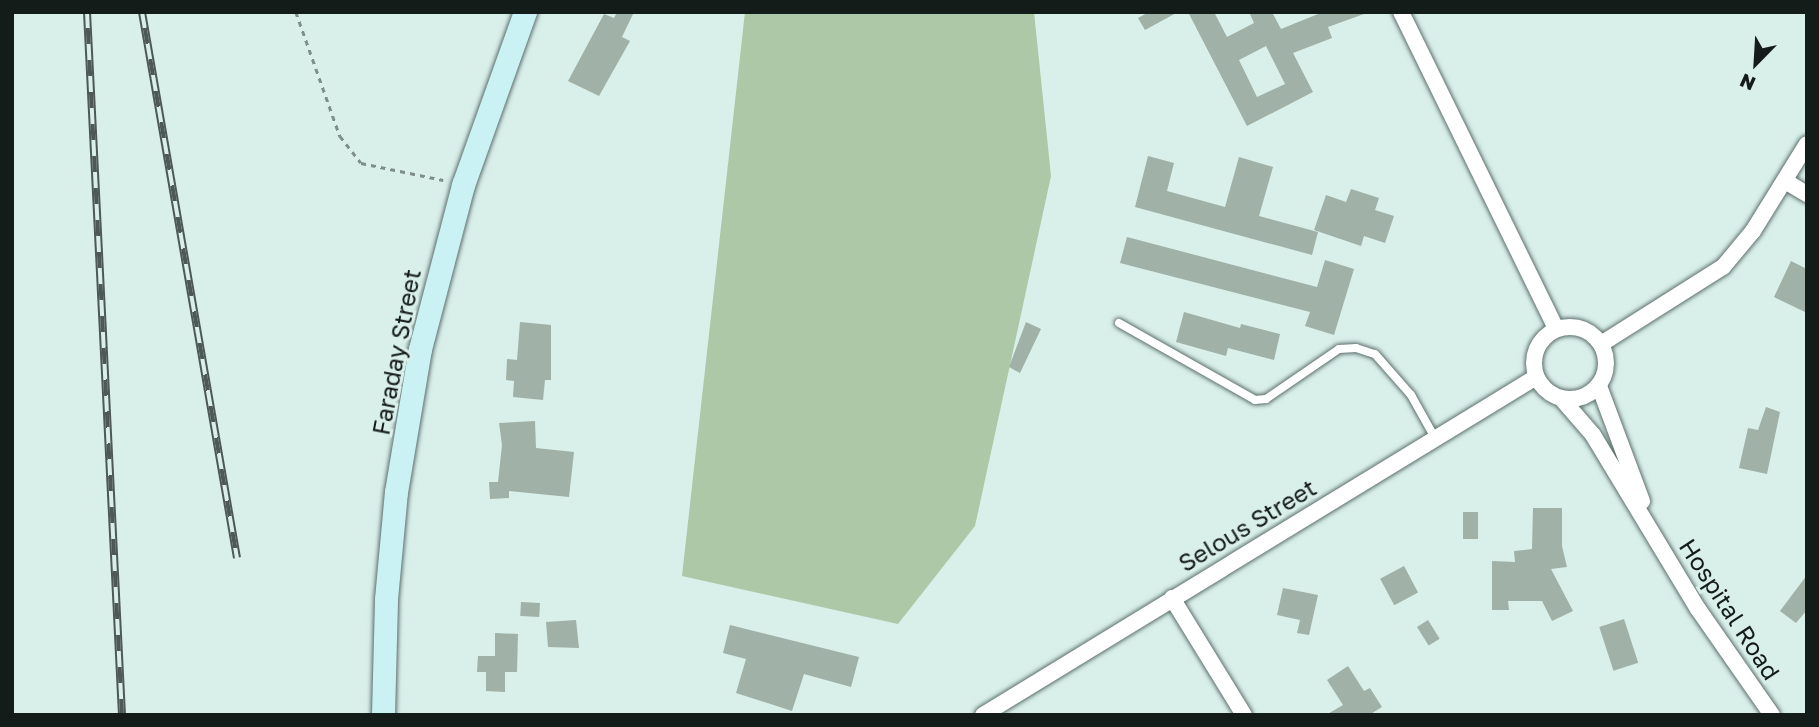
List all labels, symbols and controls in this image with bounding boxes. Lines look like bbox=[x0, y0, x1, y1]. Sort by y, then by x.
north arrow bbox=[1721, 28, 1791, 98]
text: N bbox=[1736, 69, 1759, 96]
street label: Faraday Street bbox=[366, 267, 426, 437]
street label: Selous Street bbox=[1173, 473, 1321, 577]
street label: Hospital Road bbox=[1674, 533, 1786, 685]

